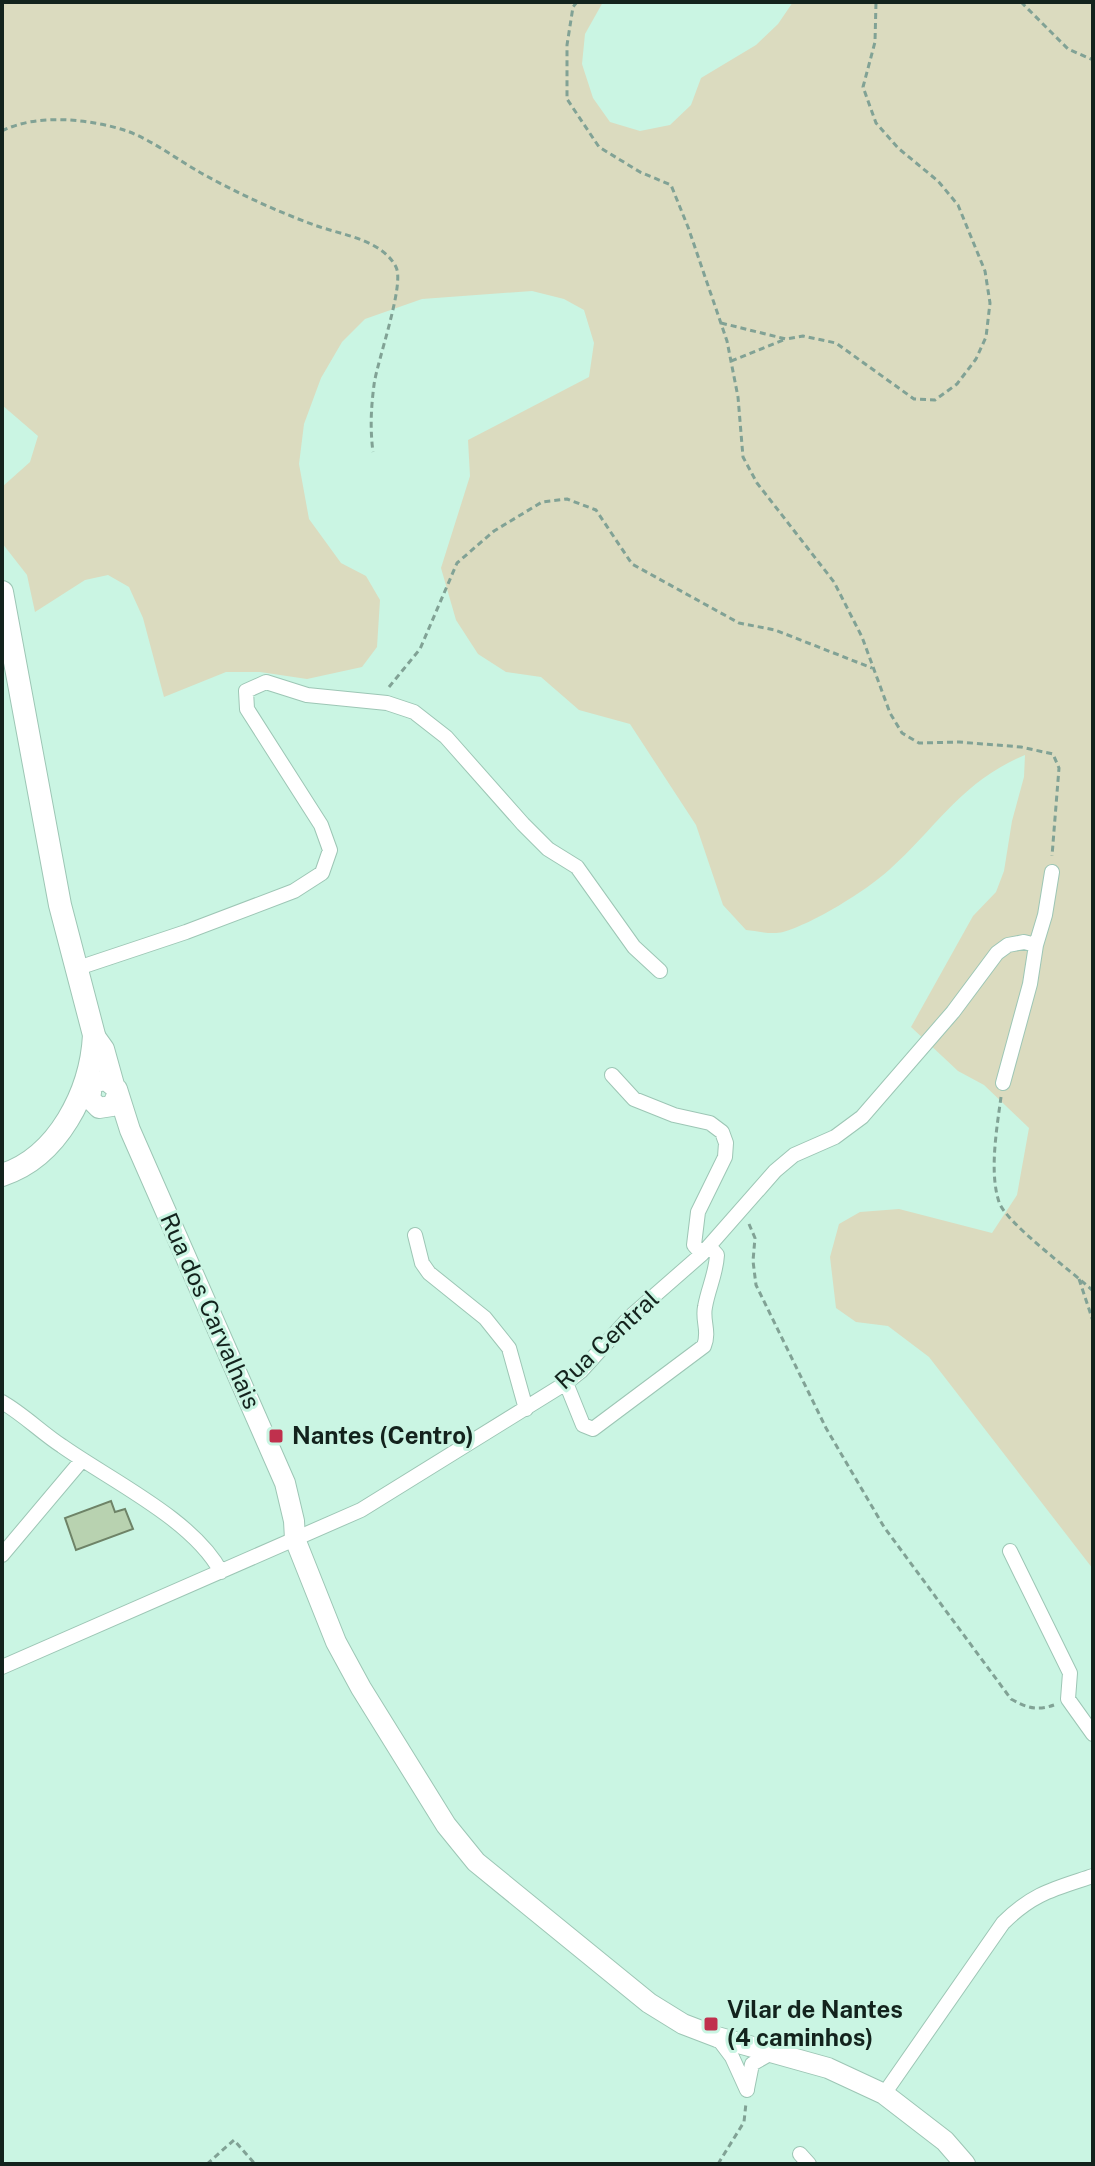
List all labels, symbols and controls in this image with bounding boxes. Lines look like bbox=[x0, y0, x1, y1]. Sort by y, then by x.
street label: Rua dos Carvalhais bbox=[155, 1208, 267, 1413]
street label: Rua Central bbox=[549, 1284, 664, 1394]
place label: Nantes (Centro) bbox=[292, 1421, 474, 1449]
marker: Nantes (Centro) bbox=[267, 1427, 285, 1445]
place label: Vilar de Nantes (4 caminhos) bbox=[727, 1995, 903, 2051]
marker: Vilar de Nantes (4 caminhos) bbox=[702, 2015, 720, 2033]

